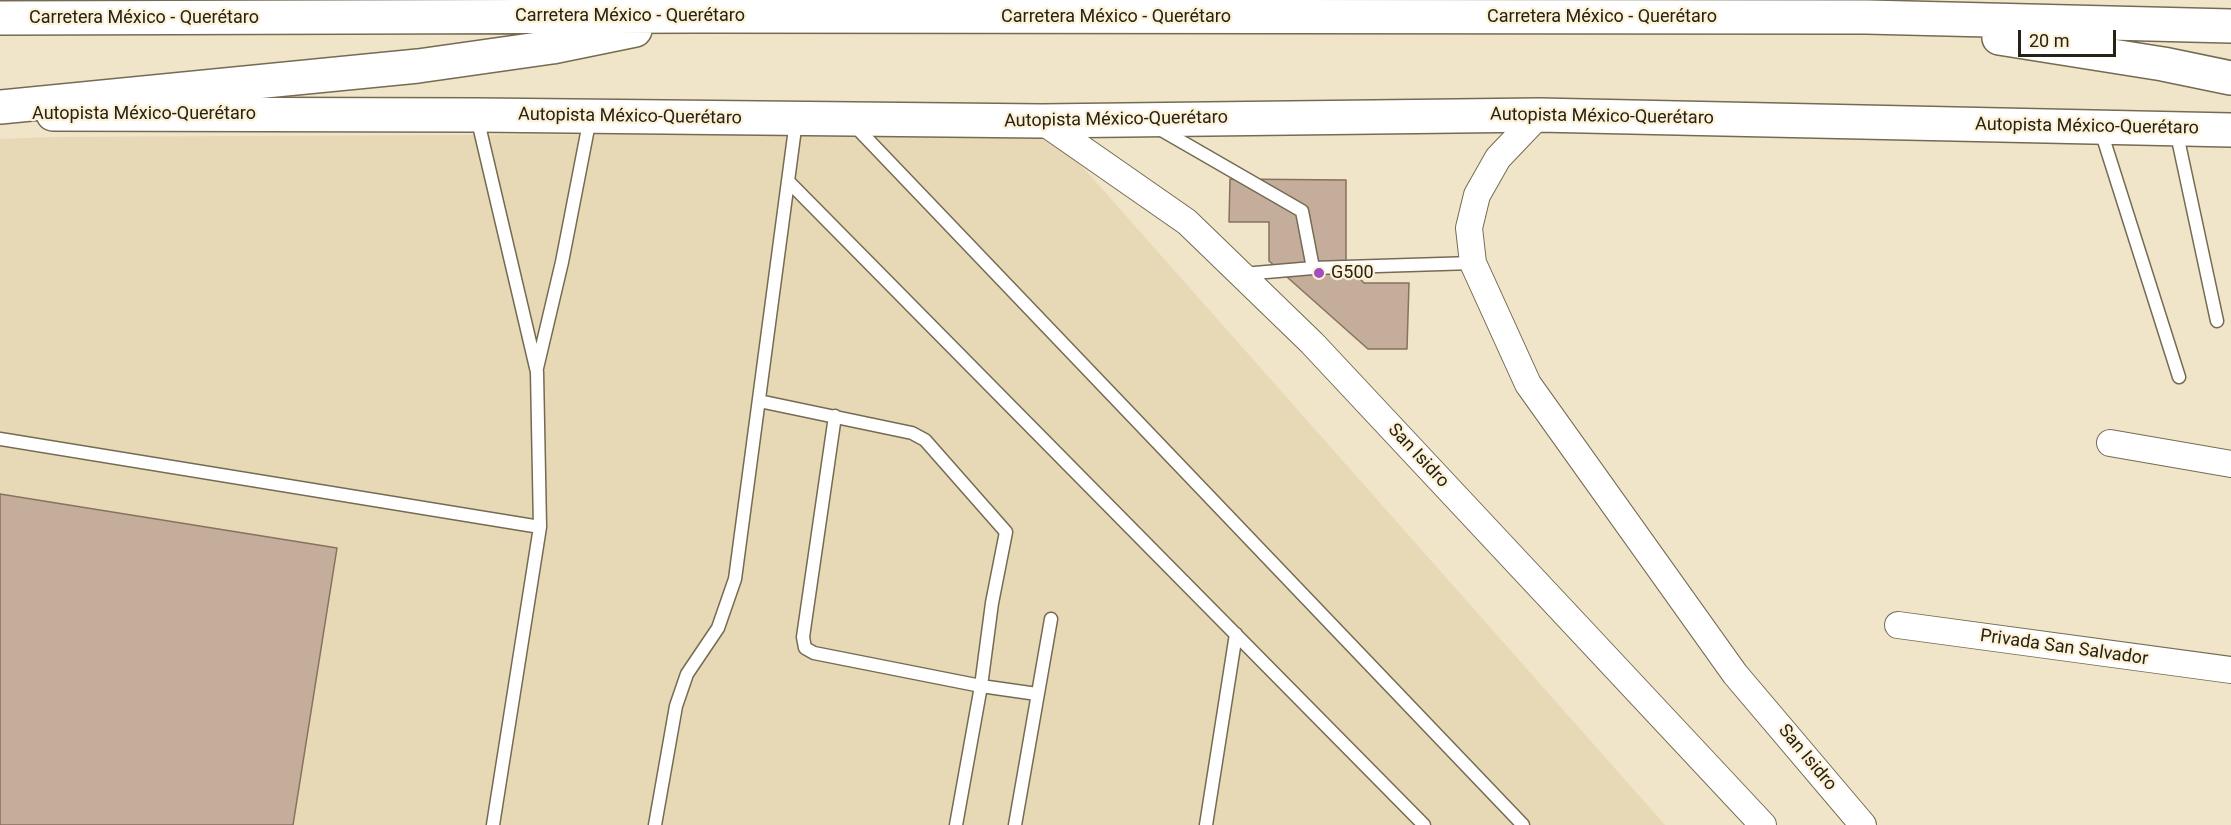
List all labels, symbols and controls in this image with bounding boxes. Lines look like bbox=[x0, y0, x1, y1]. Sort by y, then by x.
street label: Carretera México - Querétaro bbox=[515, 5, 745, 27]
street label: Carretera México - Querétaro bbox=[1001, 6, 1231, 28]
street label: Carretera México - Querétaro bbox=[1487, 6, 1717, 28]
street label: Carretera México - Querétaro bbox=[29, 7, 259, 29]
scale bar bbox=[2021, 18, 2118, 56]
text: 20 m bbox=[2029, 30, 2069, 51]
street label: Autopista México-Querétaro bbox=[32, 103, 256, 125]
street label: Autopista México-Querétaro bbox=[518, 104, 742, 130]
street label: Autopista México-Querétaro bbox=[1490, 104, 1714, 130]
street label: Autopista México-Querétaro bbox=[1004, 107, 1228, 133]
street label: Autopista México-Querétaro bbox=[1975, 114, 2199, 140]
place label: G500 bbox=[1331, 262, 1374, 284]
marker: G500 bbox=[1312, 266, 1326, 280]
street label: San Isidro bbox=[1383, 419, 1453, 493]
street label: Privada San Salvador bbox=[1979, 626, 2149, 670]
street label: San Isidro bbox=[1773, 720, 1841, 796]

